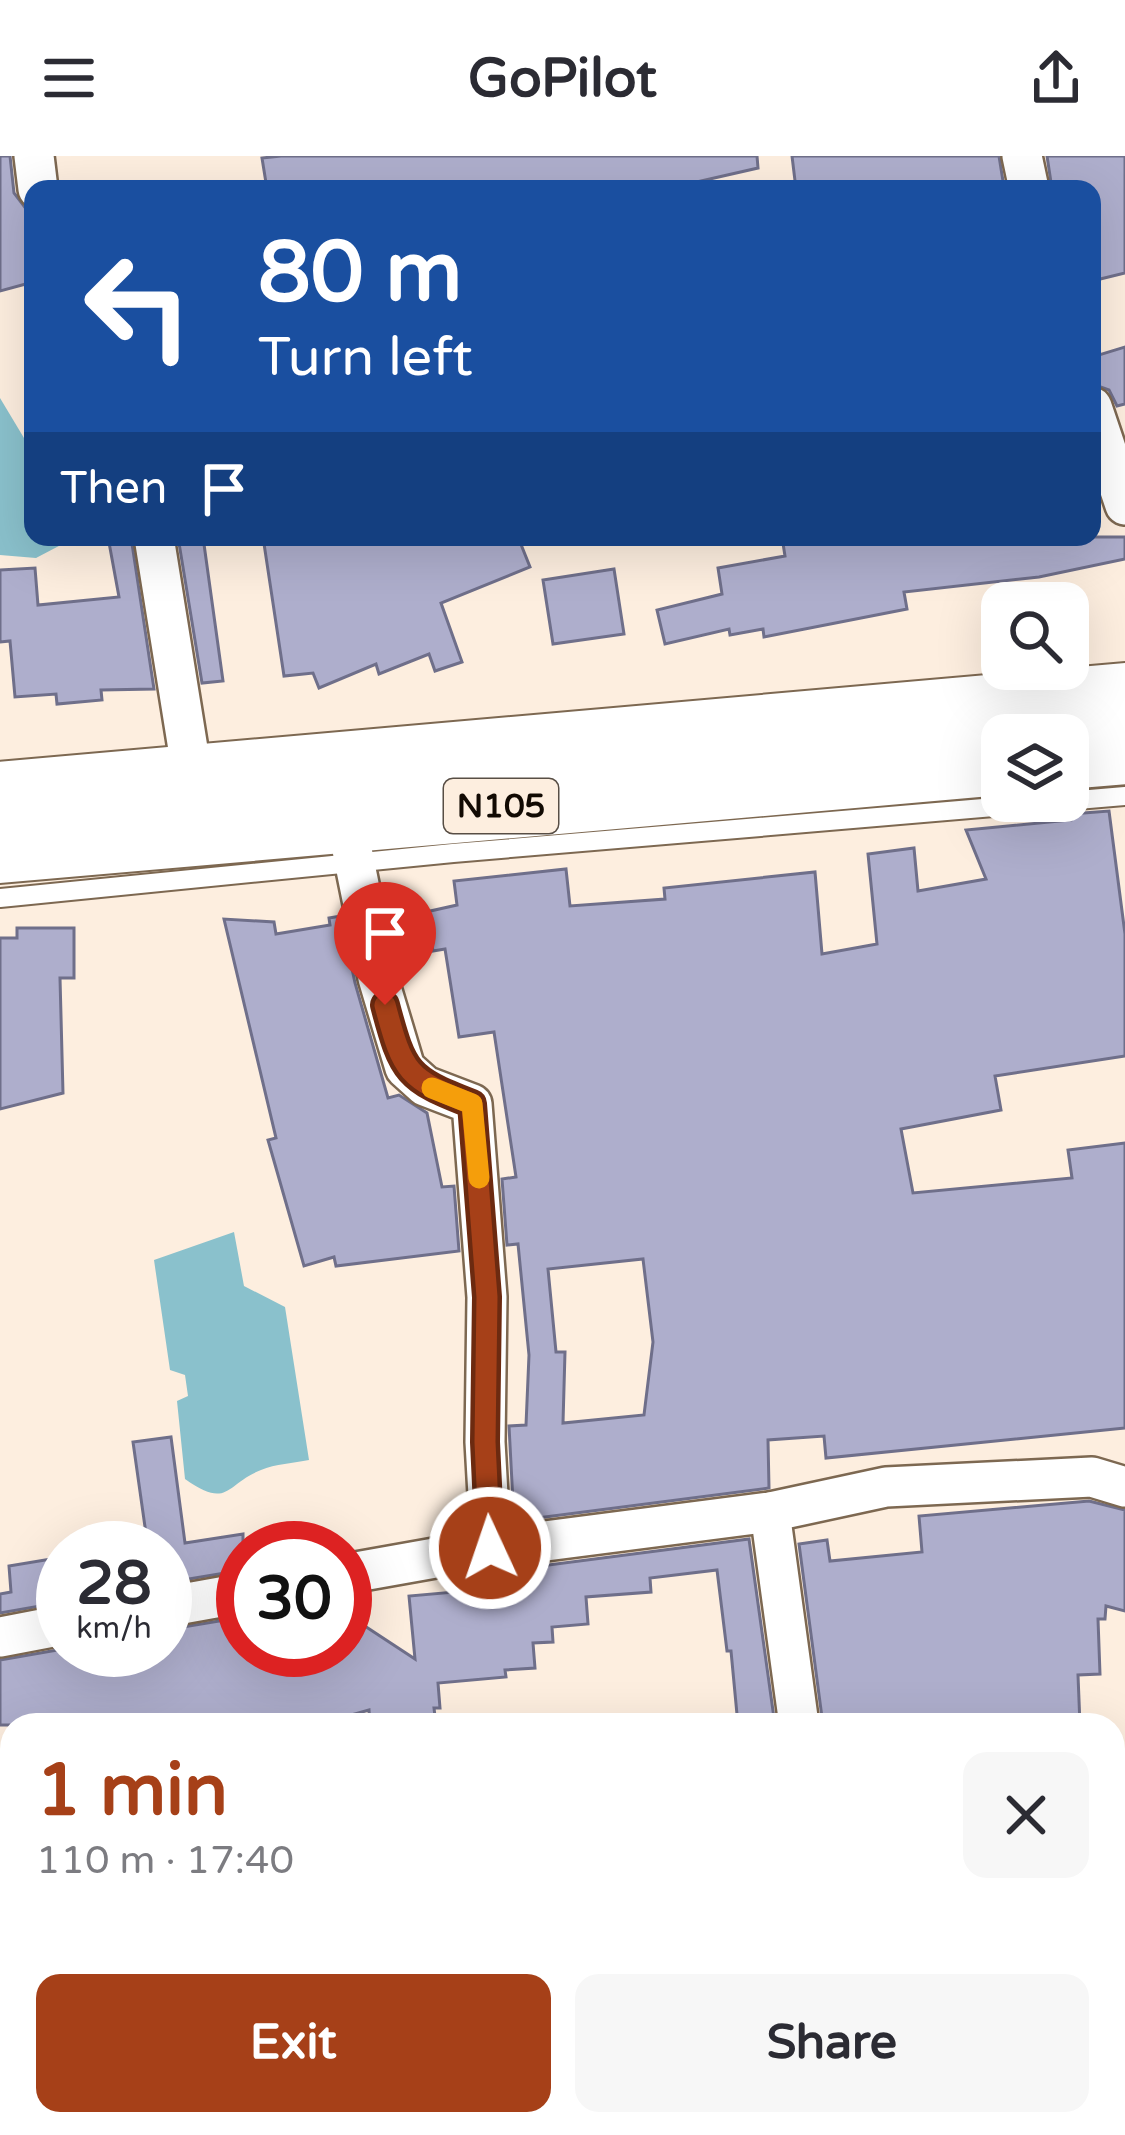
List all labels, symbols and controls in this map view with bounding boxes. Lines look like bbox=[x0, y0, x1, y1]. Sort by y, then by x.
icon: menu bbox=[36, 45, 102, 111]
icon: share bbox=[1023, 45, 1089, 111]
text: GoPilot bbox=[468, 46, 657, 111]
text: 80 m bbox=[258, 223, 462, 324]
icon: left bbox=[60, 228, 216, 384]
text: Turn left bbox=[258, 325, 473, 390]
icon: arrive bbox=[191, 456, 257, 522]
text: Then bbox=[60, 462, 167, 516]
map controls bbox=[981, 582, 1089, 822]
button: search bbox=[981, 582, 1089, 690]
button: layers bbox=[981, 714, 1089, 822]
road number: N105 bbox=[444, 779, 558, 833]
pin bbox=[334, 882, 436, 1005]
icon: arrive bbox=[352, 900, 418, 966]
position arrow bbox=[427, 1485, 553, 1611]
speed limit sign: 30 bbox=[216, 1521, 372, 1677]
text: 28 bbox=[76, 1548, 152, 1620]
text: km/h bbox=[76, 1610, 152, 1647]
text: 1 min bbox=[36, 1748, 228, 1835]
button: close bbox=[963, 1752, 1089, 1878]
text: 110 m · 17:40 bbox=[36, 1837, 294, 1884]
button: Exit bbox=[36, 1974, 551, 2112]
button: Share bbox=[575, 1974, 1089, 2112]

